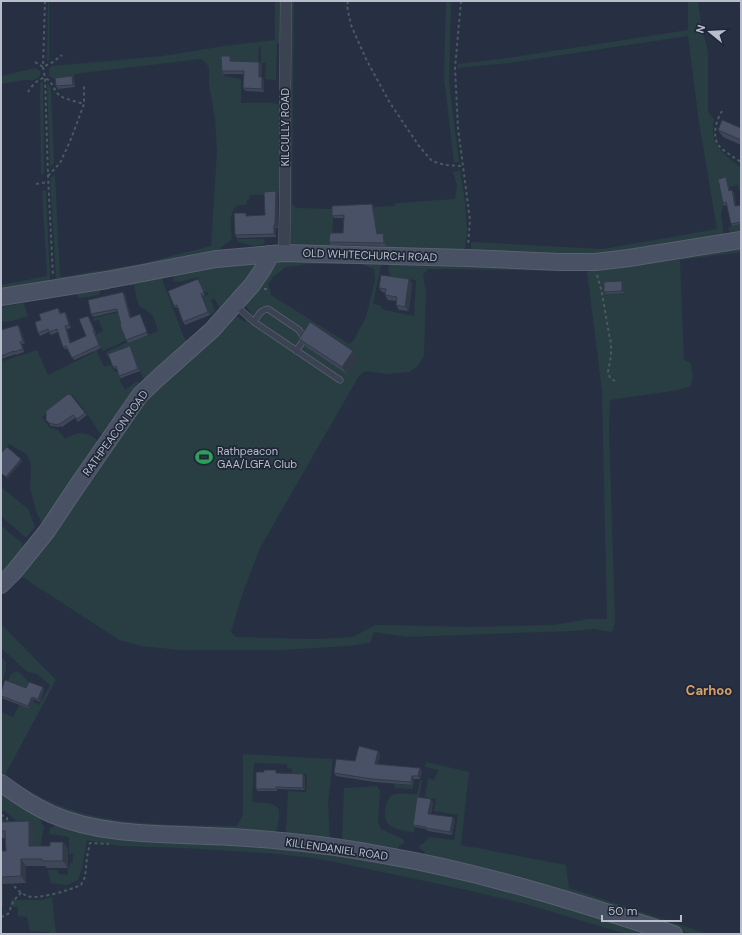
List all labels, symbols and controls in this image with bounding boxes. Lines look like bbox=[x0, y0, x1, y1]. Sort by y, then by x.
north arrow bbox=[690, 12, 730, 52]
text: N bbox=[693, 23, 708, 35]
street label: KILCULLY ROAD bbox=[278, 87, 292, 166]
street label: OLD WHITECHURCH ROAD bbox=[302, 246, 438, 264]
street label: RATHPEACON ROAD bbox=[79, 387, 151, 479]
place label: Rathpeacon GAA/LGFA Club bbox=[217, 444, 297, 471]
sports icon: Rathpeacon GAA/LGFA Club bbox=[194, 447, 214, 467]
district label: Carhoo bbox=[686, 682, 732, 699]
street label: KILLENDANIEL ROAD bbox=[285, 835, 390, 863]
scale bar bbox=[602, 897, 681, 923]
text: 50 m bbox=[608, 903, 637, 919]

